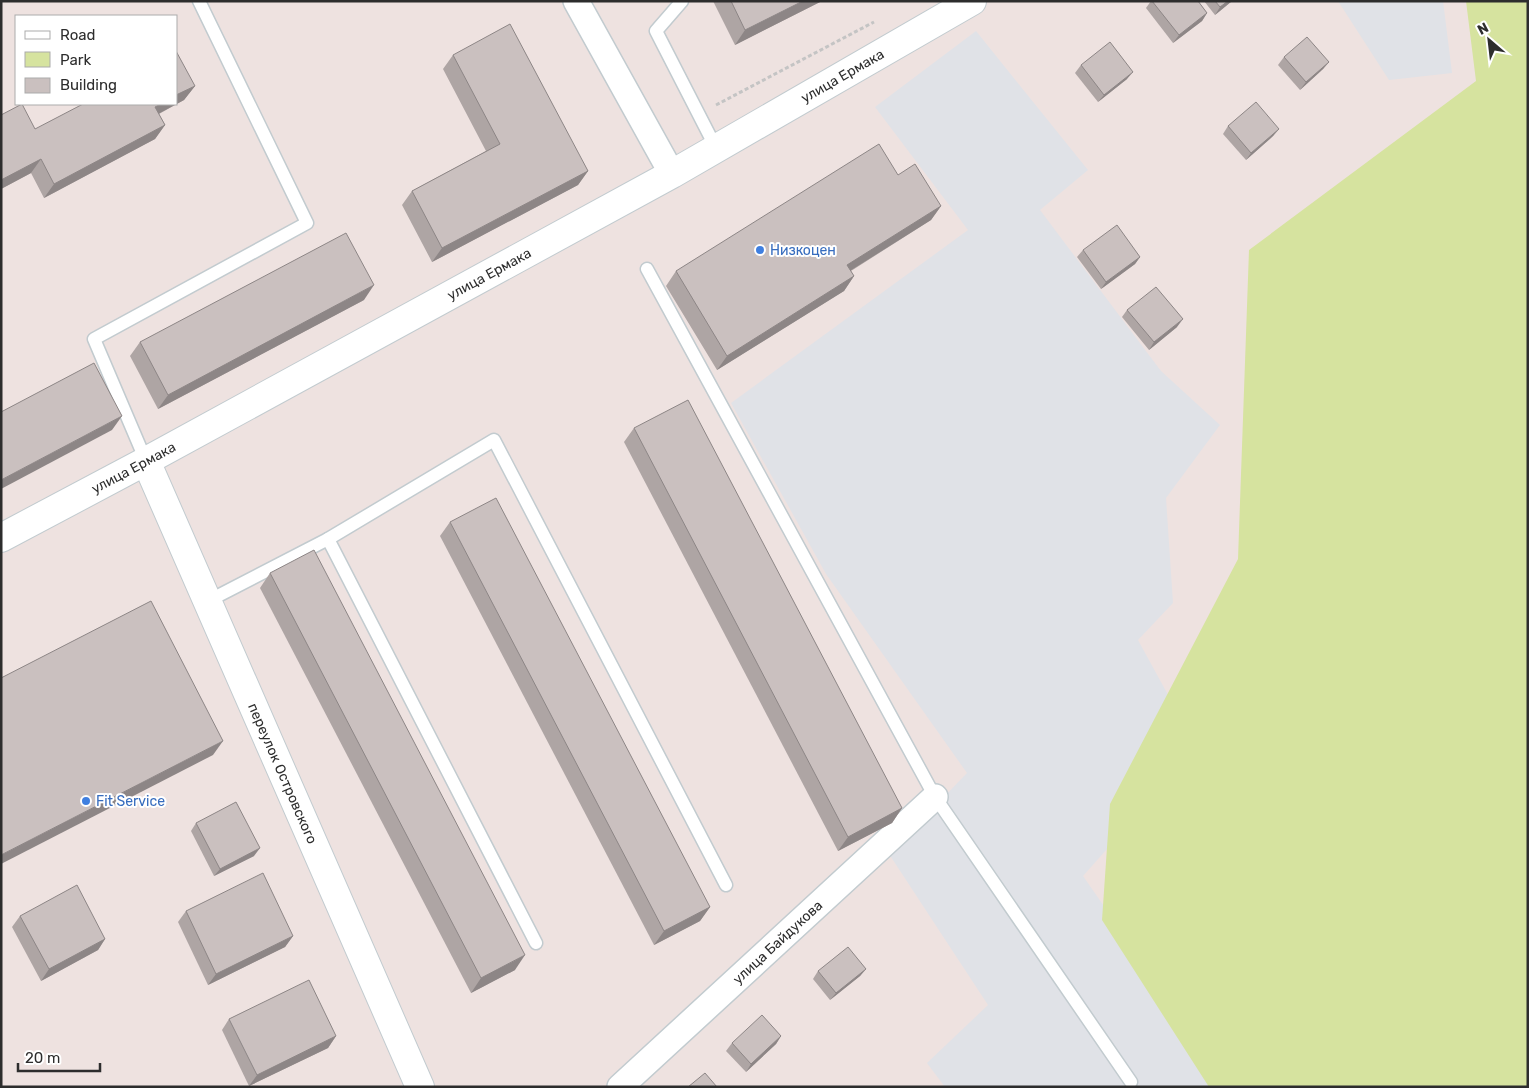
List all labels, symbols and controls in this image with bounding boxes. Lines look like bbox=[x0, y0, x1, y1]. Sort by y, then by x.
legend bbox=[15, 15, 178, 105]
north arrow bbox=[1464, 15, 1514, 65]
text: N bbox=[1475, 19, 1492, 39]
text: Road bbox=[60, 26, 96, 44]
street label: улица Ермака bbox=[798, 46, 887, 107]
text: Park bbox=[60, 51, 91, 69]
text: Building bbox=[60, 76, 117, 94]
place label: Низкоцен bbox=[770, 242, 836, 259]
street label: улица Ермака bbox=[444, 244, 534, 304]
marker: Низкоцен bbox=[754, 244, 766, 256]
street label: улица Ермака bbox=[89, 438, 179, 497]
street label: переулок Островского bbox=[244, 701, 321, 847]
place label: Fit Service bbox=[96, 793, 165, 810]
marker: Fit Service bbox=[80, 795, 92, 807]
street label: улица Байдукова bbox=[729, 897, 826, 988]
scale bar bbox=[18, 1040, 100, 1072]
text: 20 m bbox=[25, 1049, 60, 1067]

